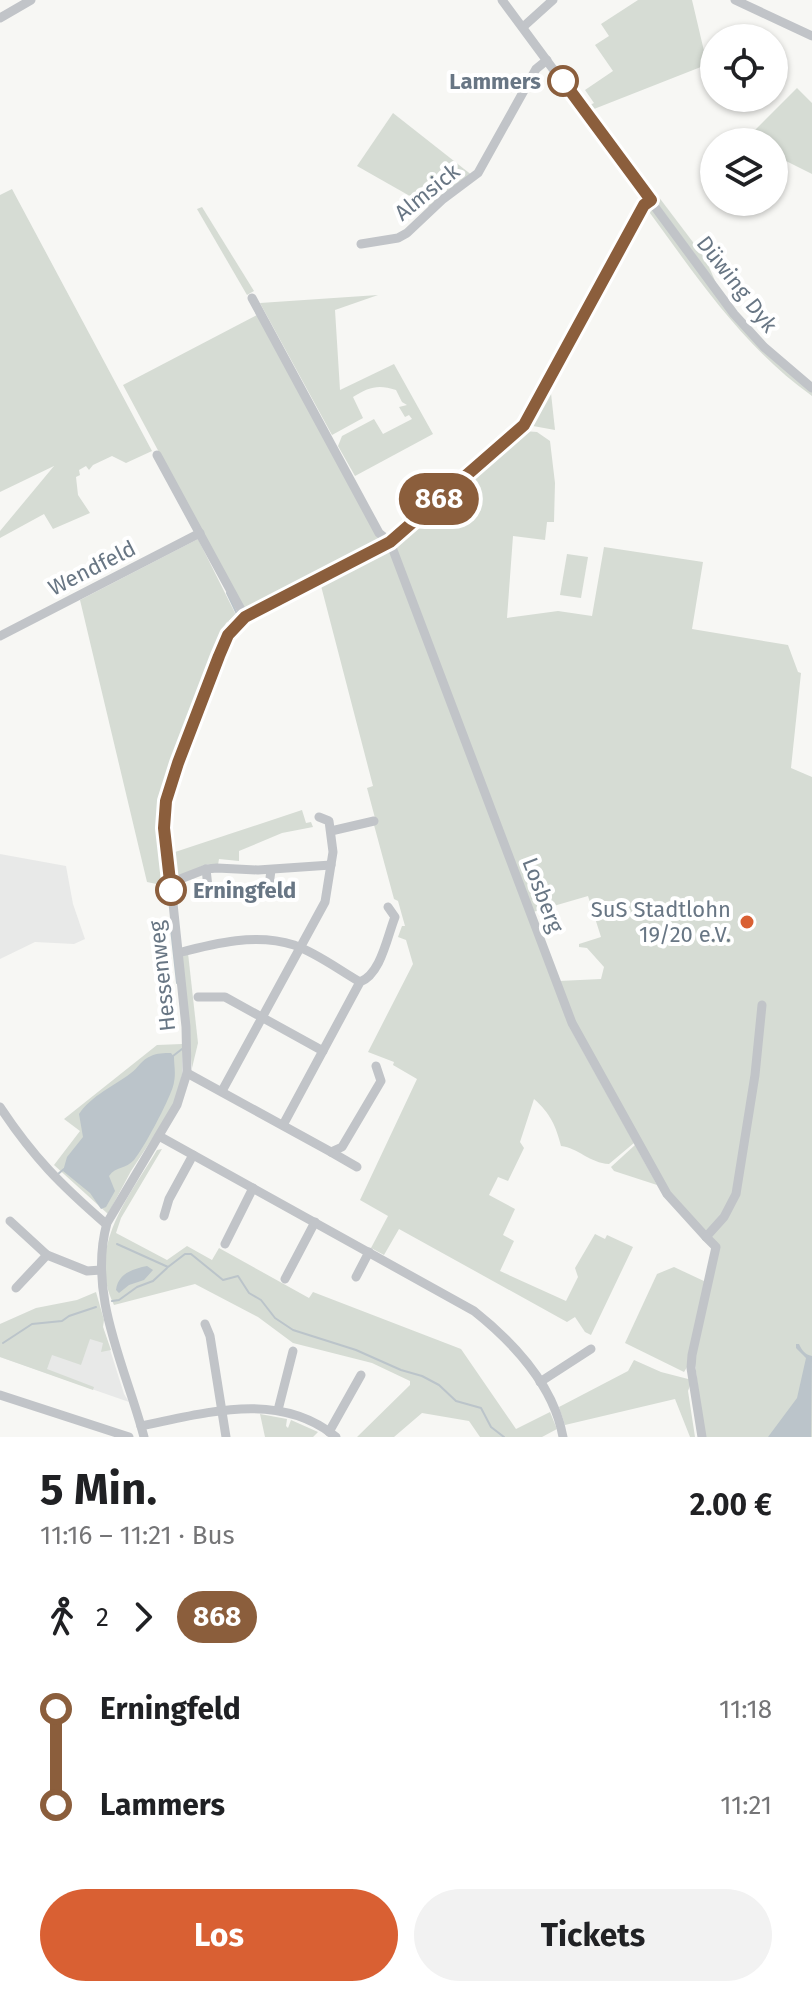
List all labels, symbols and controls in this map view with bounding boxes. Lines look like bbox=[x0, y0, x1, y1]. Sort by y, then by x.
map controls bbox=[700, 24, 788, 216]
button: locate bbox=[700, 24, 788, 112]
marker: Lammers bbox=[548, 66, 578, 96]
place label: Lammers bbox=[449, 68, 541, 95]
button: layers bbox=[700, 128, 788, 216]
street label: Almsick bbox=[389, 157, 466, 226]
street label: Düwing Dyk bbox=[691, 230, 784, 338]
line badge: 868 bbox=[393, 473, 485, 525]
text: 868 bbox=[415, 482, 463, 515]
street label: Wendfeld bbox=[44, 534, 140, 602]
street label: Losberg bbox=[516, 854, 570, 937]
marker: Erningfeld bbox=[156, 875, 186, 905]
place label: Erningfeld bbox=[193, 877, 296, 904]
place label: SuS Stadtlohn 19/20 e.V. bbox=[591, 896, 731, 948]
marker: SuS Stadtlohn 19/20 e.V. bbox=[738, 913, 756, 931]
street label: Hessenweg bbox=[143, 919, 181, 1033]
text: 5 Min. bbox=[40, 1463, 157, 1516]
text: 2.00 € bbox=[690, 1487, 772, 1523]
text: 11:16 – 11:21 · Bus bbox=[40, 1520, 235, 1551]
icon: walk bbox=[40, 1595, 84, 1639]
icon: forward bbox=[121, 1595, 165, 1639]
text: 868 bbox=[193, 1600, 241, 1633]
text: 2 bbox=[96, 1602, 109, 1633]
text: Erningfeld bbox=[100, 1691, 241, 1727]
text: 11:18 bbox=[719, 1694, 772, 1725]
text: Lammers bbox=[100, 1787, 225, 1823]
text: 11:21 bbox=[720, 1790, 772, 1821]
button: Los bbox=[40, 1889, 398, 1981]
button: Tickets bbox=[414, 1889, 772, 1981]

